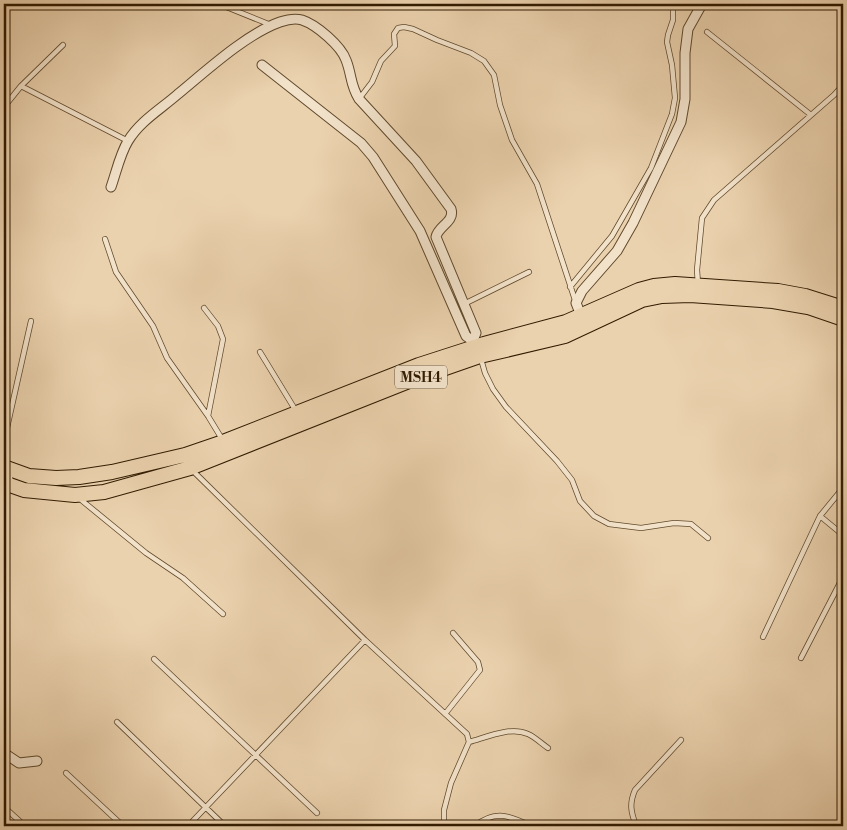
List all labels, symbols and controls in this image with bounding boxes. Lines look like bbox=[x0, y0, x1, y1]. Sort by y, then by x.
road number: MSH4 bbox=[395, 366, 447, 388]

